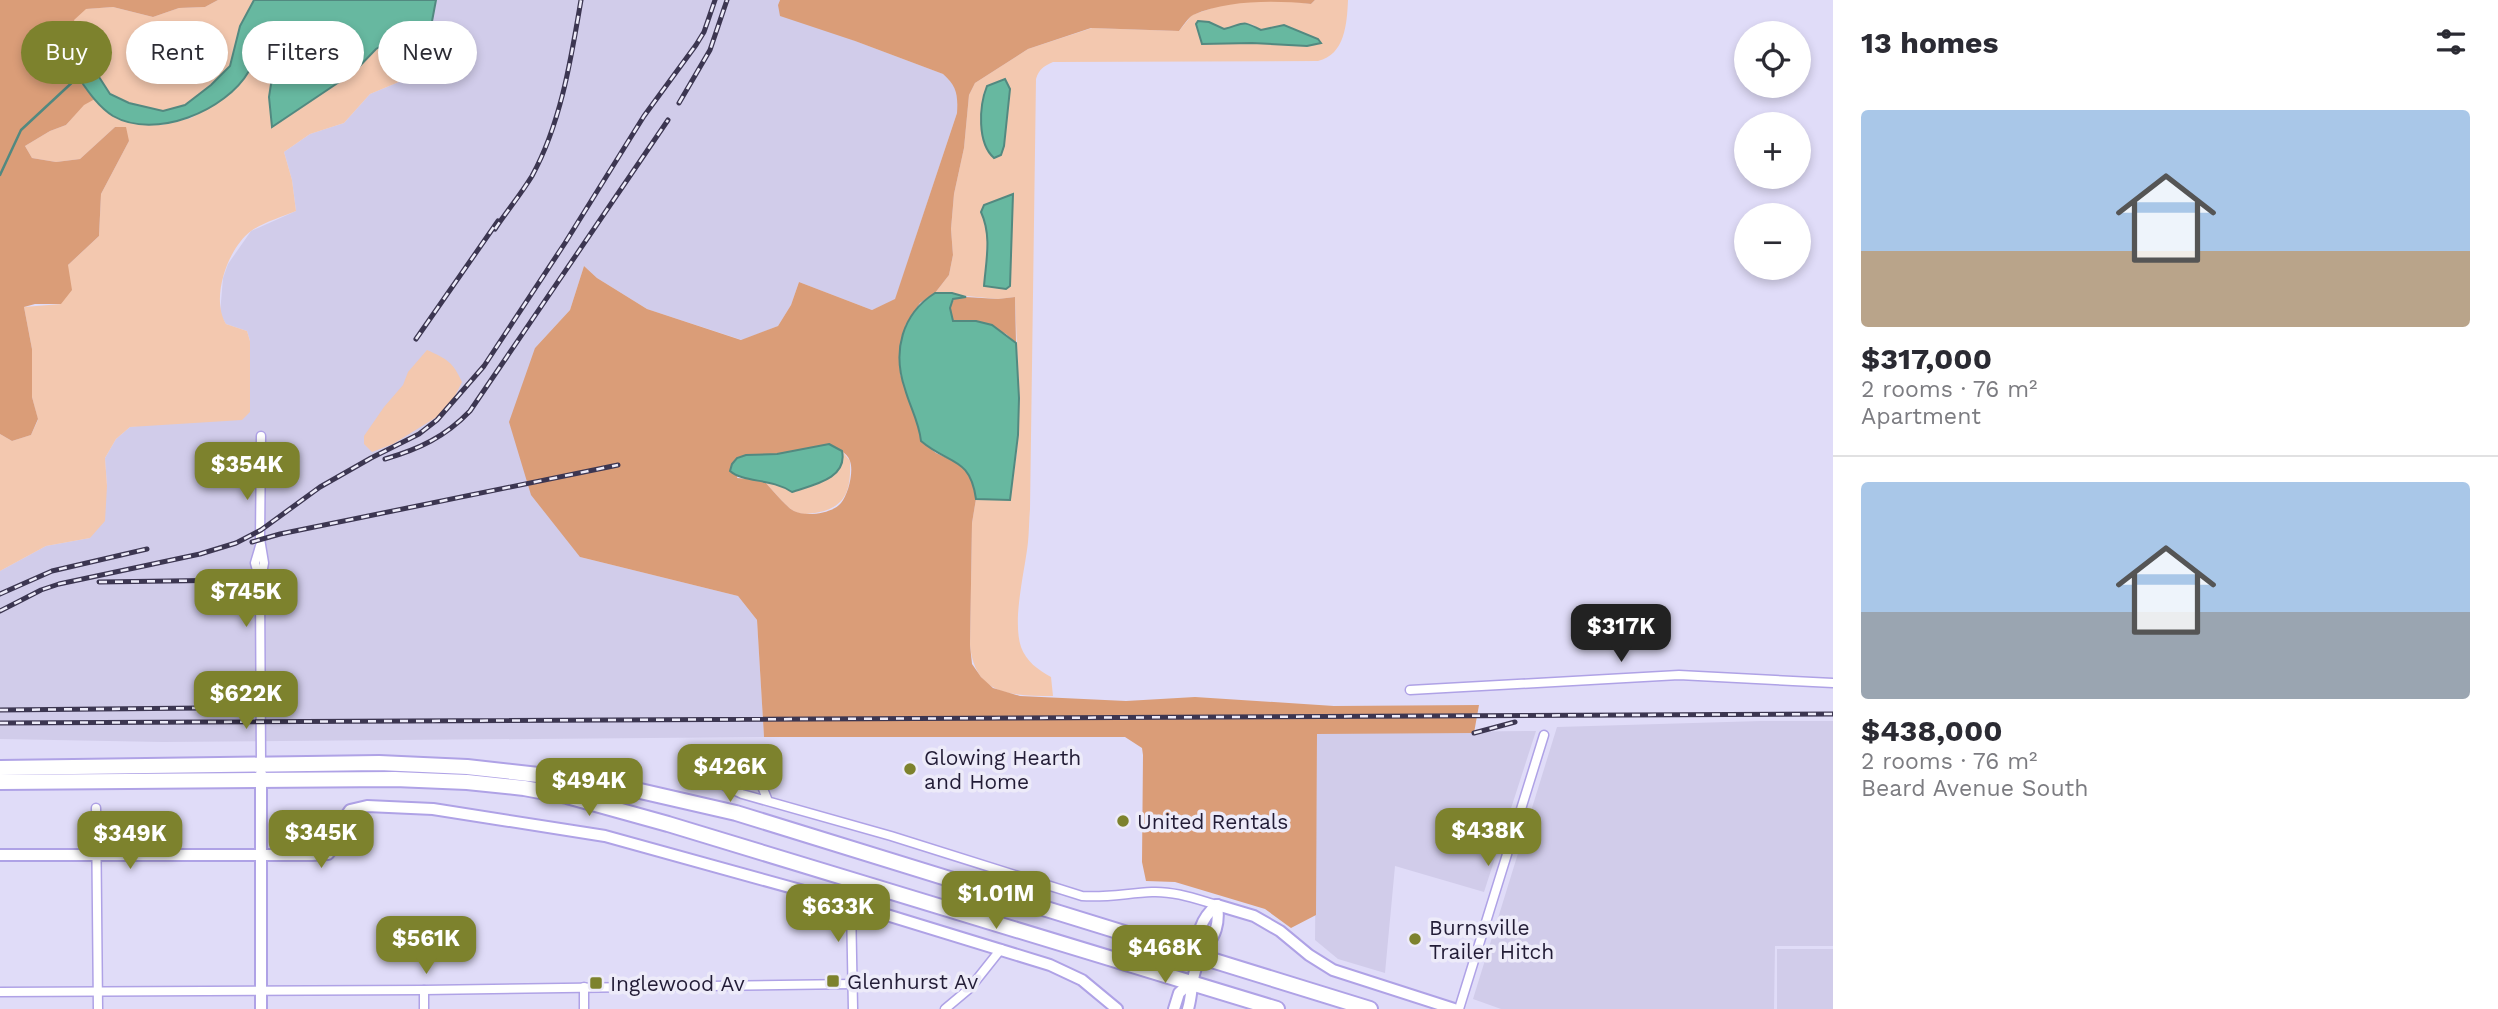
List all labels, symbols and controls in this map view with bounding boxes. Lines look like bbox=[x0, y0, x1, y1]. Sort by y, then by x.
chip: Buy bbox=[21, 21, 112, 84]
chip: Rent bbox=[126, 21, 228, 84]
chip: Filters bbox=[242, 21, 364, 84]
chip: New bbox=[378, 21, 477, 84]
map controls bbox=[1734, 21, 1811, 280]
button: locate bbox=[1734, 21, 1811, 98]
icon: filters bbox=[2432, 23, 2470, 61]
text: 13 homes bbox=[1861, 25, 1998, 60]
button: + bbox=[1734, 112, 1811, 189]
icon: home bbox=[2103, 155, 2229, 281]
button: − bbox=[1734, 203, 1811, 280]
text: $317,000 bbox=[1861, 341, 1992, 376]
text: 2 rooms · 76 m² bbox=[1861, 376, 2037, 403]
text: Apartment bbox=[1861, 403, 1981, 430]
pin: $354K bbox=[198, 442, 296, 502]
text: $354K bbox=[211, 451, 283, 478]
icon: home bbox=[2103, 527, 2229, 653]
pin: $745K bbox=[197, 570, 295, 629]
text: $745K bbox=[211, 578, 281, 605]
pin: $317K bbox=[1572, 604, 1670, 664]
text: $317K bbox=[1587, 613, 1655, 640]
pin: $622K bbox=[197, 672, 295, 731]
text: $622K bbox=[210, 680, 282, 707]
text: $438,000 bbox=[1861, 713, 2003, 748]
pin: $426K bbox=[681, 744, 779, 804]
place label: Glowing Hearth and Home bbox=[924, 745, 1081, 794]
text: 2 rooms · 76 m² bbox=[1861, 748, 2037, 775]
text: $426K bbox=[693, 753, 767, 780]
pin: $494K bbox=[540, 758, 638, 818]
marker: Glowing Hearth and Home bbox=[902, 761, 918, 777]
text: $494K bbox=[552, 767, 626, 794]
text: Beard Avenue South bbox=[1861, 775, 2088, 802]
pin: $438K bbox=[1439, 808, 1537, 868]
place label: United Rentals bbox=[1137, 809, 1288, 834]
pin: $345K bbox=[272, 810, 370, 870]
pin: $349K bbox=[81, 812, 179, 871]
marker: United Rentals bbox=[1115, 813, 1131, 829]
text: $438K bbox=[1451, 817, 1525, 844]
text: $345K bbox=[285, 819, 357, 846]
text: $349K bbox=[93, 820, 167, 847]
pin: $1.01M bbox=[939, 872, 1053, 931]
text: $1.01M bbox=[958, 880, 1034, 907]
pin: $633K bbox=[789, 884, 887, 944]
text: $633K bbox=[802, 893, 874, 920]
place label: Burnsville Trailer Hitch bbox=[1429, 915, 1554, 964]
pin: $561K bbox=[377, 916, 475, 976]
text: $561K bbox=[392, 925, 460, 952]
pin: $468K bbox=[1116, 926, 1214, 985]
marker: Burnsville Trailer Hitch bbox=[1407, 931, 1423, 947]
text: $468K bbox=[1128, 934, 1202, 961]
place label: Glenhurst Av bbox=[847, 969, 978, 994]
place label: Inglewood Av bbox=[610, 971, 745, 996]
marker: Glenhurst Av bbox=[825, 973, 841, 989]
marker: Inglewood Av bbox=[588, 975, 604, 991]

